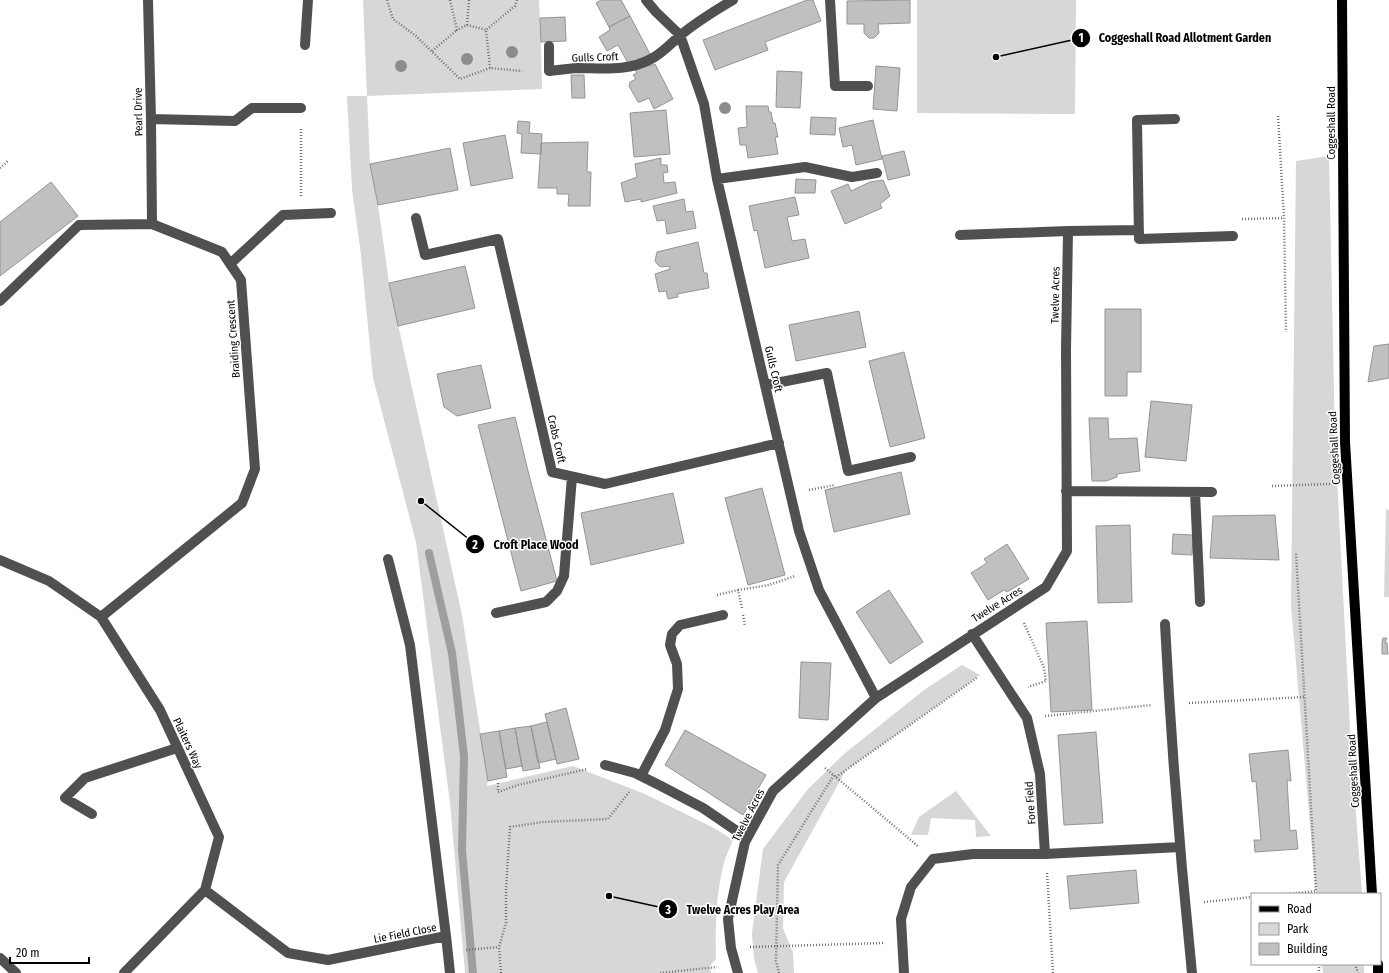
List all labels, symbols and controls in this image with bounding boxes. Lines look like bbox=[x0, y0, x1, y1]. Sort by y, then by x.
callout: Coggeshall Road Allotment Garden bbox=[1071, 26, 1279, 50]
text: 1 bbox=[1078, 31, 1084, 45]
text: Coggeshall Road Allotment Garden bbox=[1099, 31, 1271, 45]
street label: Gulls Croft bbox=[571, 50, 619, 65]
street label: Coggeshall Road bbox=[1325, 86, 1338, 160]
street label: Pearl Drive bbox=[132, 87, 145, 136]
street label: Twelve Acres bbox=[1049, 266, 1063, 324]
street label: Braiding Crescent bbox=[224, 299, 243, 378]
street label: Gulls Croft bbox=[762, 345, 785, 394]
street label: Coggeshall Road bbox=[1326, 411, 1343, 485]
street label: Crabs Croft bbox=[545, 414, 568, 465]
callout: Croft Place Wood bbox=[465, 532, 586, 556]
text: 2 bbox=[471, 538, 478, 552]
text: Croft Place Wood bbox=[494, 538, 578, 552]
street label: Twelve Acres bbox=[970, 584, 1025, 625]
street label: Plaiters Way bbox=[170, 716, 205, 771]
street label: Coggeshall Road bbox=[1345, 734, 1362, 808]
street label: Fore Field bbox=[1023, 781, 1038, 825]
street label: Twelve Acres bbox=[730, 787, 767, 844]
legend bbox=[1251, 893, 1381, 965]
callout: Twelve Acres Play Area bbox=[658, 897, 807, 921]
text: Road bbox=[1287, 902, 1312, 916]
text: 3 bbox=[664, 903, 671, 917]
text: Twelve Acres Play Area bbox=[687, 903, 799, 917]
street label: Lie Field Close bbox=[372, 921, 438, 946]
text: Park bbox=[1287, 922, 1309, 936]
scale bar bbox=[10, 939, 89, 965]
text: Building bbox=[1287, 942, 1328, 956]
text: 20 m bbox=[16, 946, 40, 960]

